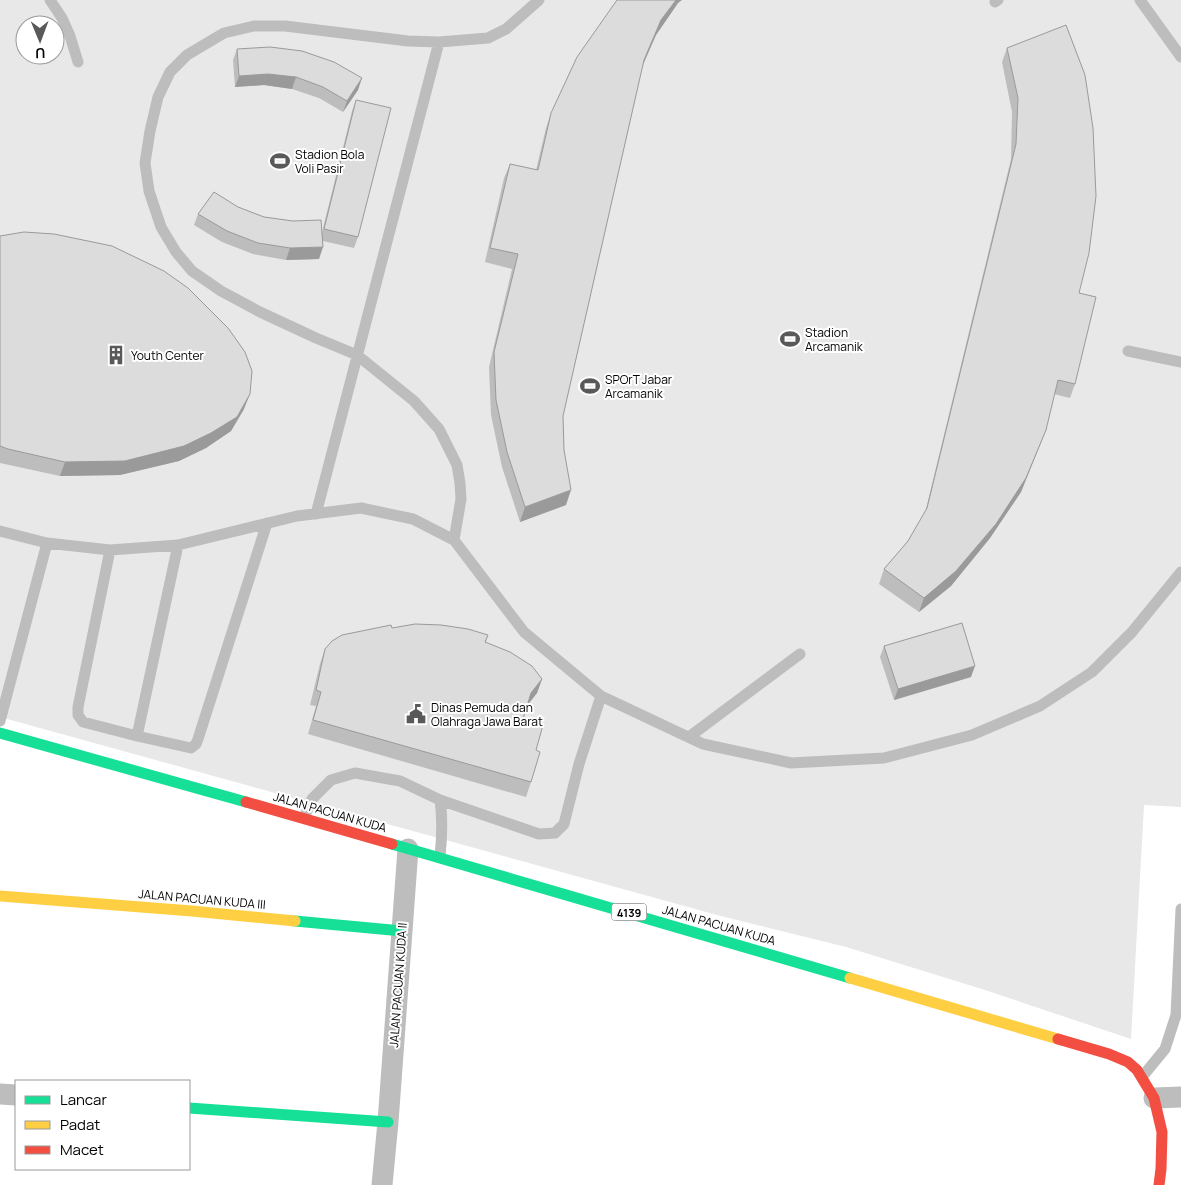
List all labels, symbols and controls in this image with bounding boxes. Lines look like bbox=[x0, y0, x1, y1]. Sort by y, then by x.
north arrow bbox=[15, 15, 65, 65]
text: U bbox=[35, 44, 45, 63]
place label: Stadion Bola Voli Pasir bbox=[295, 146, 364, 177]
sports icon: Stadion Bola Voli Pasir bbox=[269, 150, 291, 172]
place label: Stadion Arcamanik bbox=[805, 324, 864, 355]
sports icon: Stadion Arcamanik bbox=[779, 328, 801, 350]
building icon: Youth Center bbox=[105, 344, 127, 366]
place label: Youth Center bbox=[131, 347, 204, 364]
place label: SPOrT Jabar Arcamanik bbox=[605, 371, 673, 402]
sports icon: SPOrT Jabar Arcamanik bbox=[579, 375, 601, 397]
place label: Dinas Pemuda dan Olahraga Jawa Barat bbox=[431, 699, 543, 730]
public building icon: Dinas Pemuda dan Olahraga Jawa Barat bbox=[405, 703, 427, 725]
street label: JALAN PACUAN KUDA bbox=[271, 788, 389, 836]
street label: JALAN PACUAN KUDA III bbox=[138, 885, 266, 913]
street label: JALAN PACUAN KUDA bbox=[660, 901, 778, 949]
road number: 4139 bbox=[612, 904, 646, 920]
street label: JALAN PACUAN KUDA II bbox=[385, 922, 411, 1048]
legend bbox=[15, 1080, 190, 1170]
text: Lancar bbox=[60, 1089, 107, 1110]
text: Padat bbox=[60, 1114, 100, 1135]
text: Macet bbox=[60, 1139, 104, 1160]

